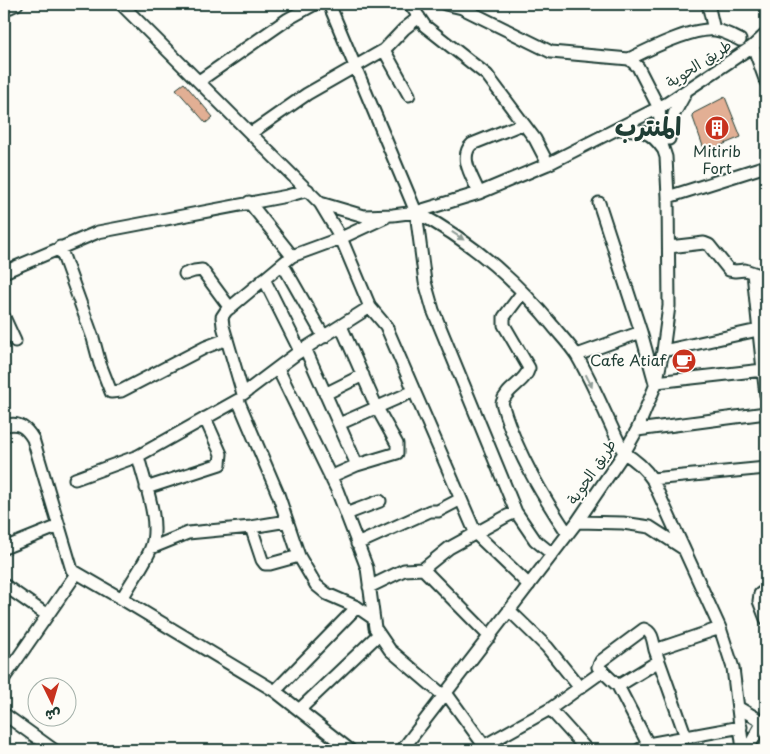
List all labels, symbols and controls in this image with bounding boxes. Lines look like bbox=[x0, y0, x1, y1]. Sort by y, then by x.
street label: طريق الحوية bbox=[661, 33, 736, 93]
district label: المنترب bbox=[615, 107, 681, 145]
building icon: Mitirib Fort bbox=[704, 115, 730, 141]
place label: Mitirib Fort bbox=[693, 139, 741, 179]
one-way arrow bbox=[451, 231, 465, 241]
place label: Cafe Atiaf bbox=[590, 348, 667, 371]
cafe icon: Cafe Atiaf bbox=[671, 348, 697, 374]
one-way arrow bbox=[585, 374, 593, 388]
street label: طريق الحوية bbox=[560, 434, 621, 508]
north arrow bbox=[28, 676, 78, 726]
text: ش bbox=[45, 704, 62, 727]

